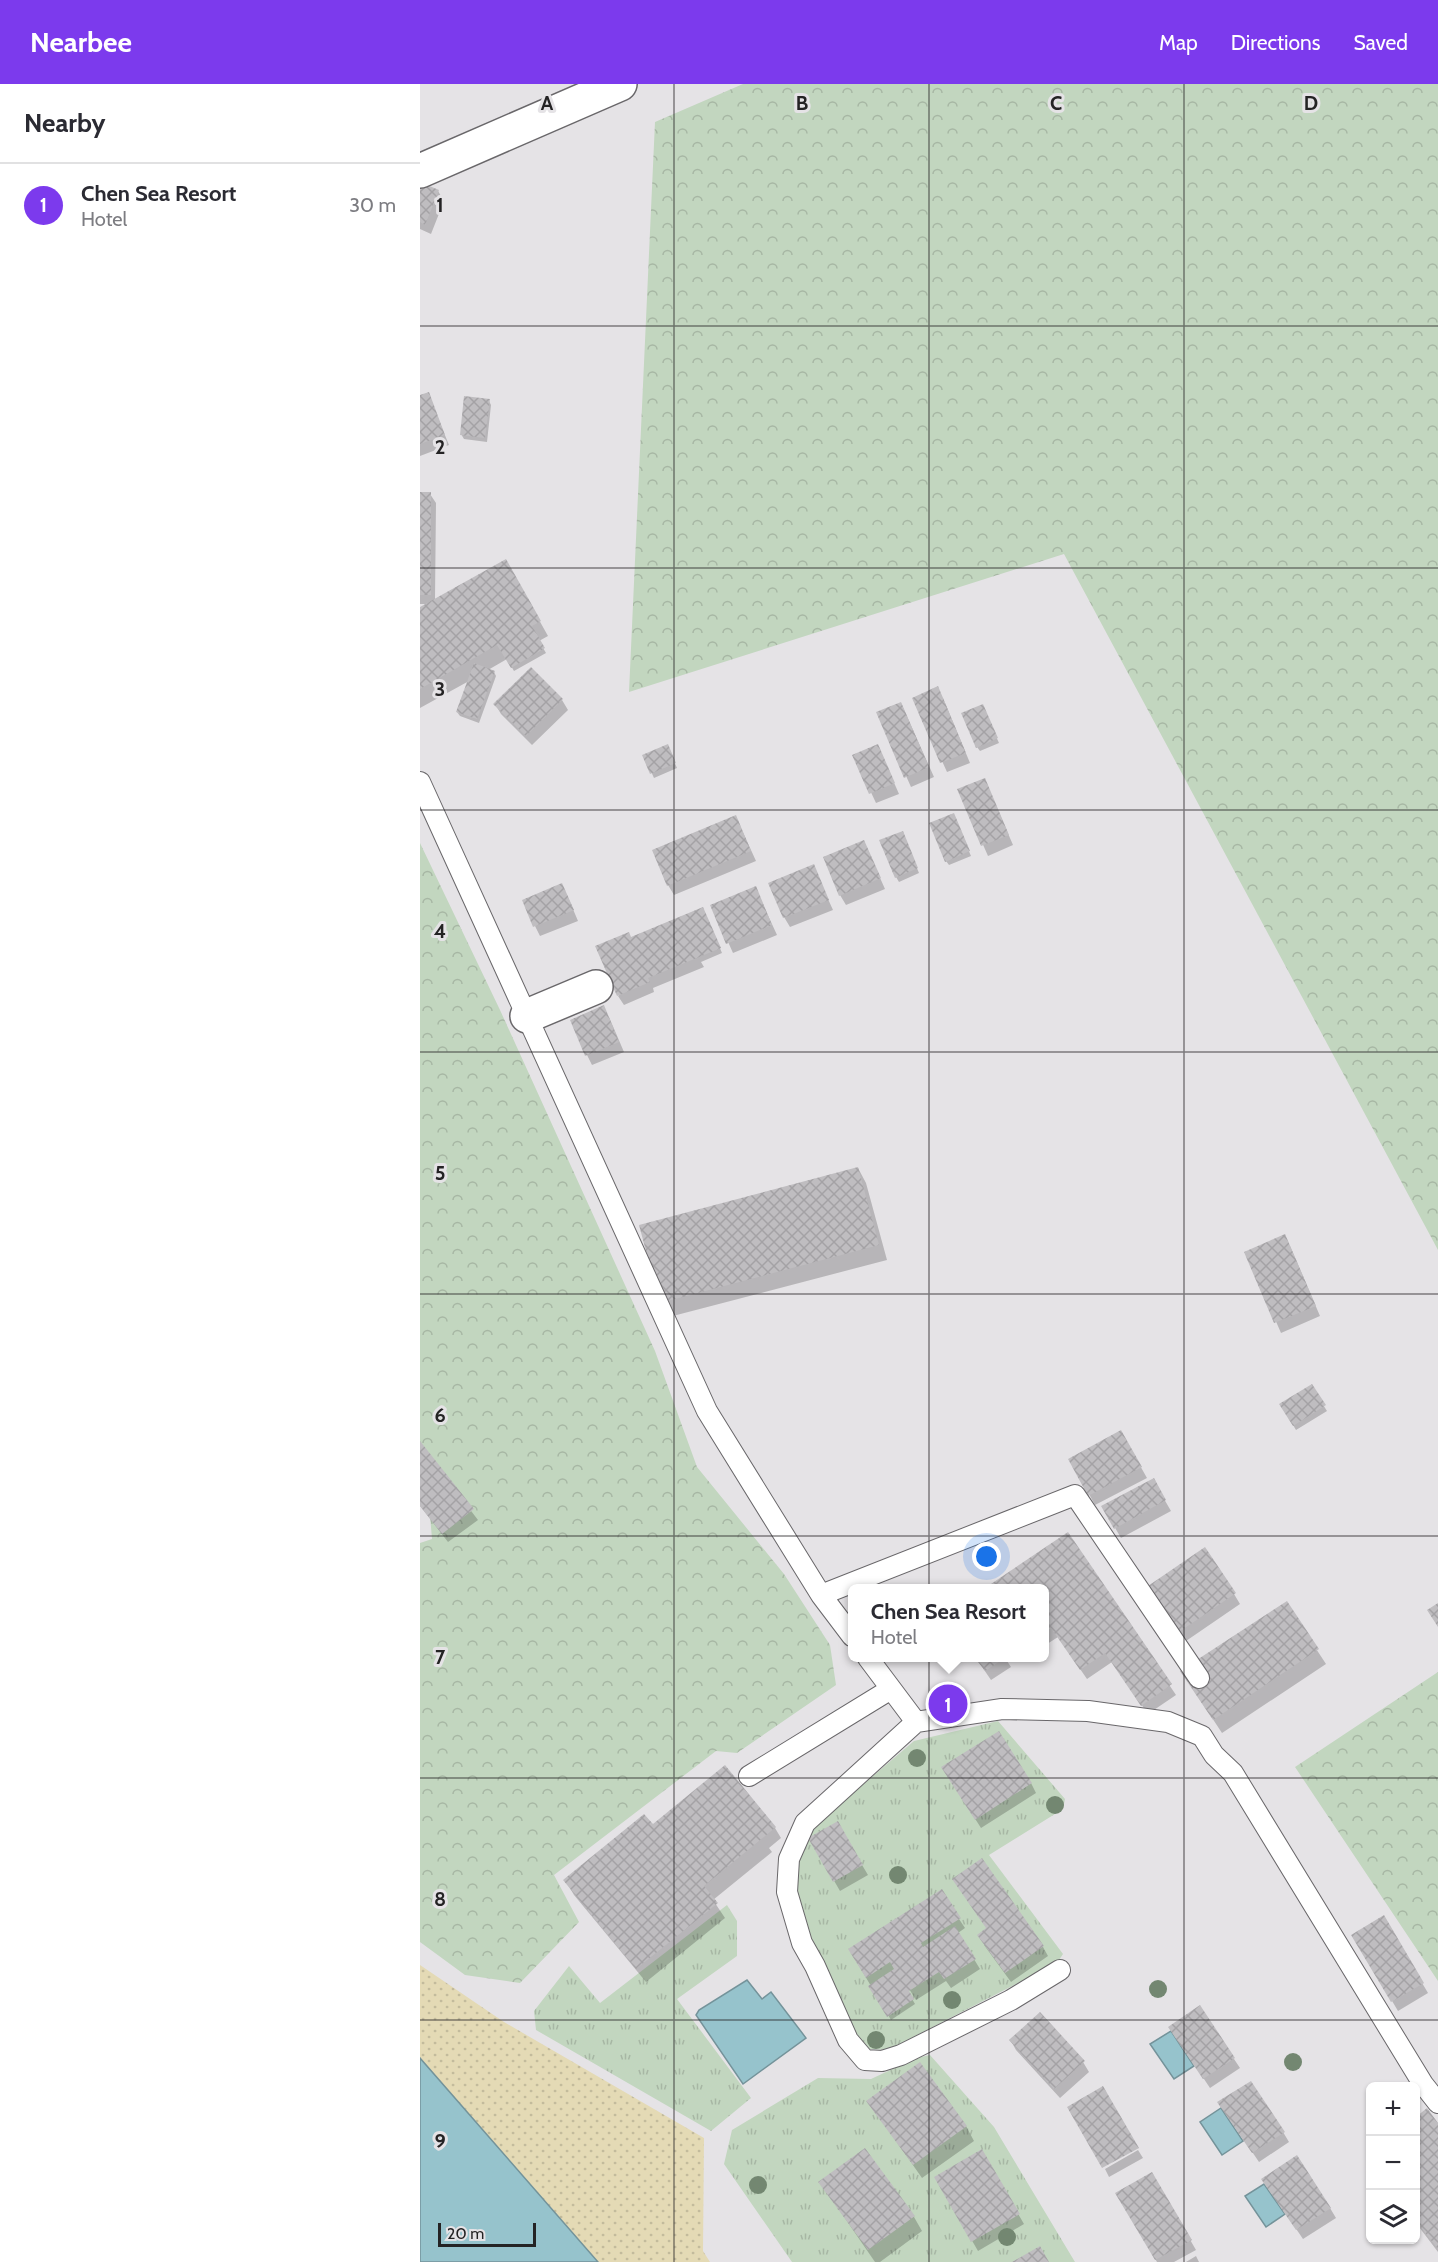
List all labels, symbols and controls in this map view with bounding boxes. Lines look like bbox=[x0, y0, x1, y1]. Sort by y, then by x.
text: Nearbee bbox=[30, 25, 132, 59]
text: Map bbox=[1159, 30, 1198, 55]
text: Directions bbox=[1231, 30, 1320, 55]
text: Saved bbox=[1353, 30, 1408, 55]
text: A bbox=[541, 91, 554, 115]
text: B bbox=[796, 91, 808, 115]
text: C bbox=[1050, 91, 1062, 115]
text: D bbox=[1304, 91, 1318, 115]
text: Nearby bbox=[24, 107, 105, 139]
text: Chen Sea Resort bbox=[81, 180, 236, 207]
text: 1 bbox=[40, 193, 47, 217]
text: 30 m bbox=[349, 193, 396, 217]
text: 1 bbox=[436, 193, 444, 217]
text: Hotel bbox=[81, 207, 127, 231]
text: 2 bbox=[435, 435, 445, 459]
text: 3 bbox=[435, 677, 445, 701]
text: 4 bbox=[434, 919, 446, 943]
text: 5 bbox=[435, 1161, 445, 1185]
text: 6 bbox=[434, 1403, 446, 1427]
your location bbox=[972, 1542, 1001, 1571]
popup bbox=[848, 1584, 1049, 1662]
text: Chen Sea Resort bbox=[871, 1598, 1026, 1625]
text: Hotel bbox=[871, 1625, 917, 1649]
text: 7 bbox=[435, 1645, 446, 1669]
pin: 1 bbox=[928, 1682, 968, 1726]
text: 8 bbox=[434, 1887, 446, 1911]
map controls bbox=[1366, 2082, 1420, 2244]
button: + bbox=[1366, 2082, 1420, 2136]
text: 9 bbox=[434, 2129, 446, 2153]
button: − bbox=[1366, 2136, 1420, 2190]
button: layers bbox=[1366, 2190, 1420, 2244]
scale bar bbox=[438, 2220, 536, 2248]
text: 20 m bbox=[447, 2224, 484, 2243]

